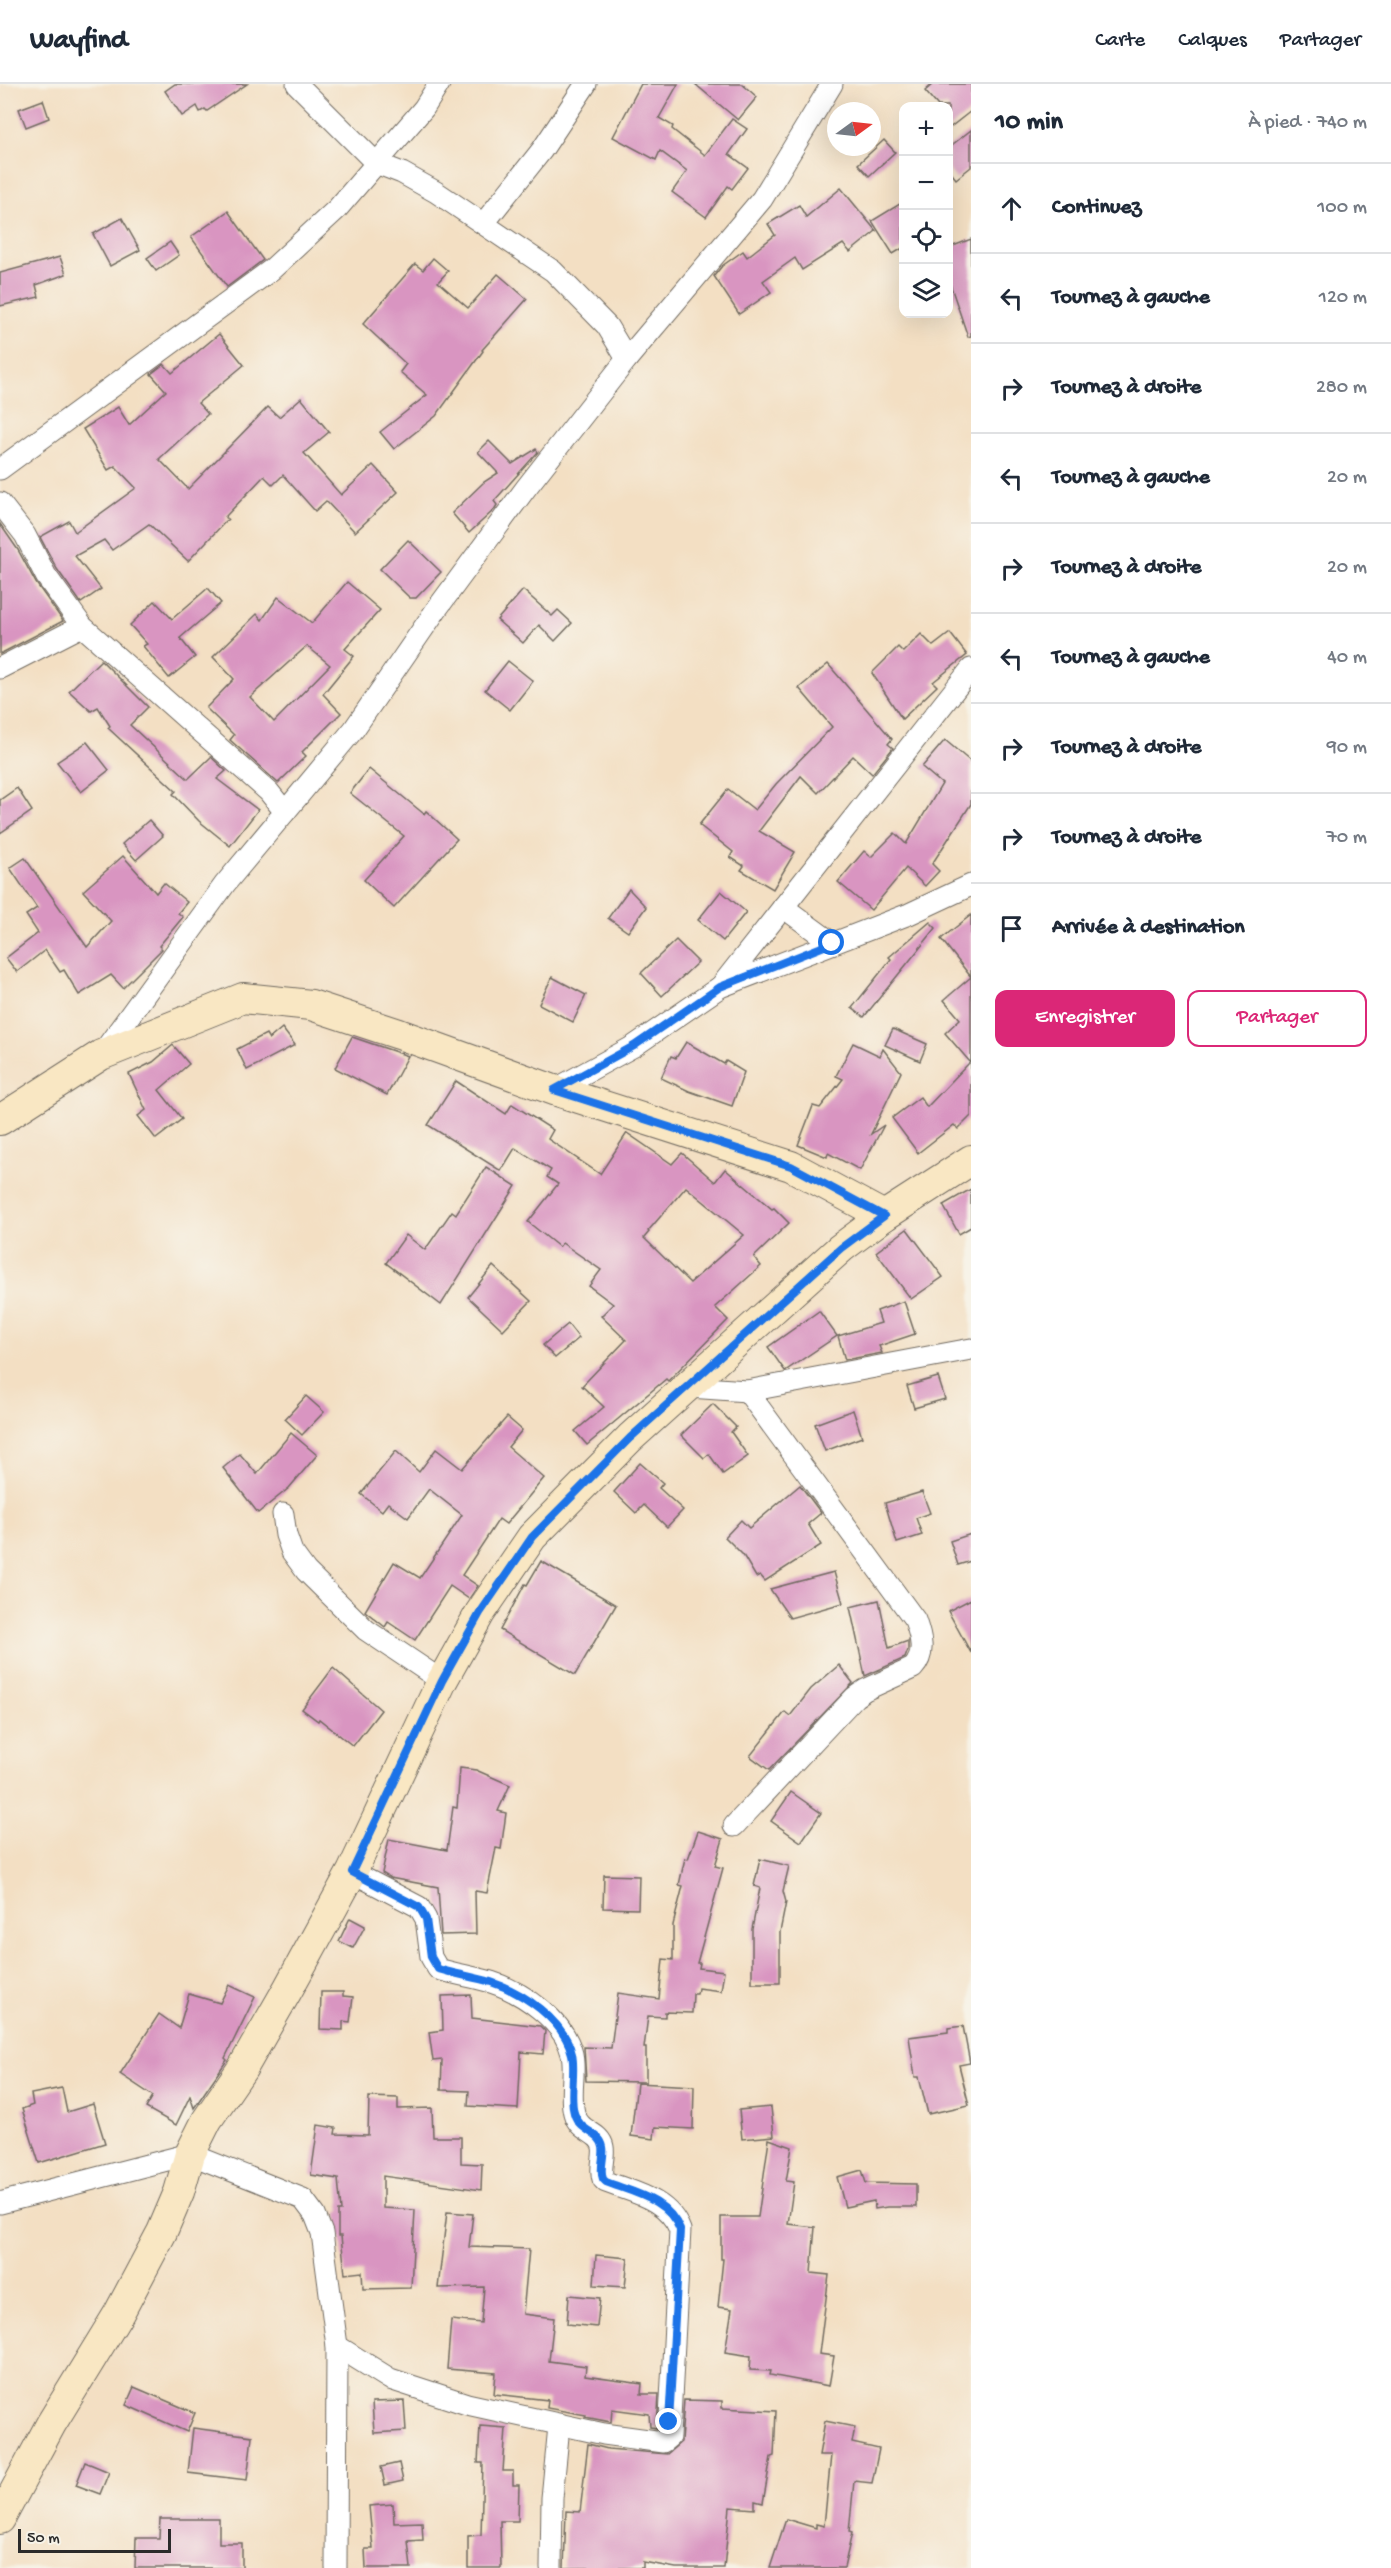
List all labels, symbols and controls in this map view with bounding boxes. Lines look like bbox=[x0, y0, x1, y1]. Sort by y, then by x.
text: Wayfind bbox=[30, 25, 127, 58]
text: Carte bbox=[1095, 29, 1145, 54]
text: Calques bbox=[1178, 29, 1247, 54]
text: Partager bbox=[1280, 29, 1361, 54]
north arrow bbox=[827, 102, 881, 156]
map controls bbox=[899, 102, 953, 318]
button: + bbox=[899, 102, 953, 156]
text: 10 min bbox=[995, 108, 1063, 139]
text: À pied · 740 m bbox=[1248, 112, 1367, 135]
button: − bbox=[899, 156, 953, 210]
icon: ahead bbox=[995, 192, 1028, 225]
text: Continuez bbox=[1052, 195, 1141, 221]
text: 100 m bbox=[1317, 197, 1367, 220]
button: locate bbox=[899, 210, 953, 264]
button: layers bbox=[899, 264, 953, 318]
icon: left bbox=[995, 282, 1028, 315]
text: Tournez à gauche bbox=[1052, 285, 1210, 311]
text: 120 m bbox=[1319, 287, 1367, 310]
icon: right bbox=[995, 372, 1028, 405]
text: Tournez à droite bbox=[1052, 375, 1201, 401]
text: 280 m bbox=[1316, 377, 1367, 400]
icon: left bbox=[995, 462, 1028, 495]
text: Tournez à gauche bbox=[1052, 465, 1210, 491]
text: 20 m bbox=[1327, 467, 1367, 490]
icon: right bbox=[995, 552, 1028, 585]
text: Tournez à droite bbox=[1052, 555, 1201, 581]
text: 20 m bbox=[1327, 557, 1367, 580]
icon: left bbox=[995, 642, 1028, 675]
text: Tournez à gauche bbox=[1052, 645, 1210, 671]
text: 40 m bbox=[1327, 647, 1367, 670]
icon: right bbox=[995, 732, 1028, 765]
text: Tournez à droite bbox=[1052, 735, 1201, 761]
text: 90 m bbox=[1327, 737, 1367, 760]
icon: right bbox=[995, 822, 1028, 855]
text: Tournez à droite bbox=[1052, 825, 1201, 851]
text: 70 m bbox=[1326, 827, 1367, 850]
icon: arrive bbox=[995, 912, 1028, 945]
text: Arrivée à destination bbox=[1052, 915, 1245, 941]
route start bbox=[818, 929, 844, 955]
button: Enregistrer bbox=[995, 990, 1175, 1047]
button: Partager bbox=[1187, 990, 1367, 1047]
route end bbox=[655, 2408, 681, 2434]
scale bar bbox=[18, 2526, 171, 2554]
text: 50 m bbox=[27, 2530, 60, 2549]

